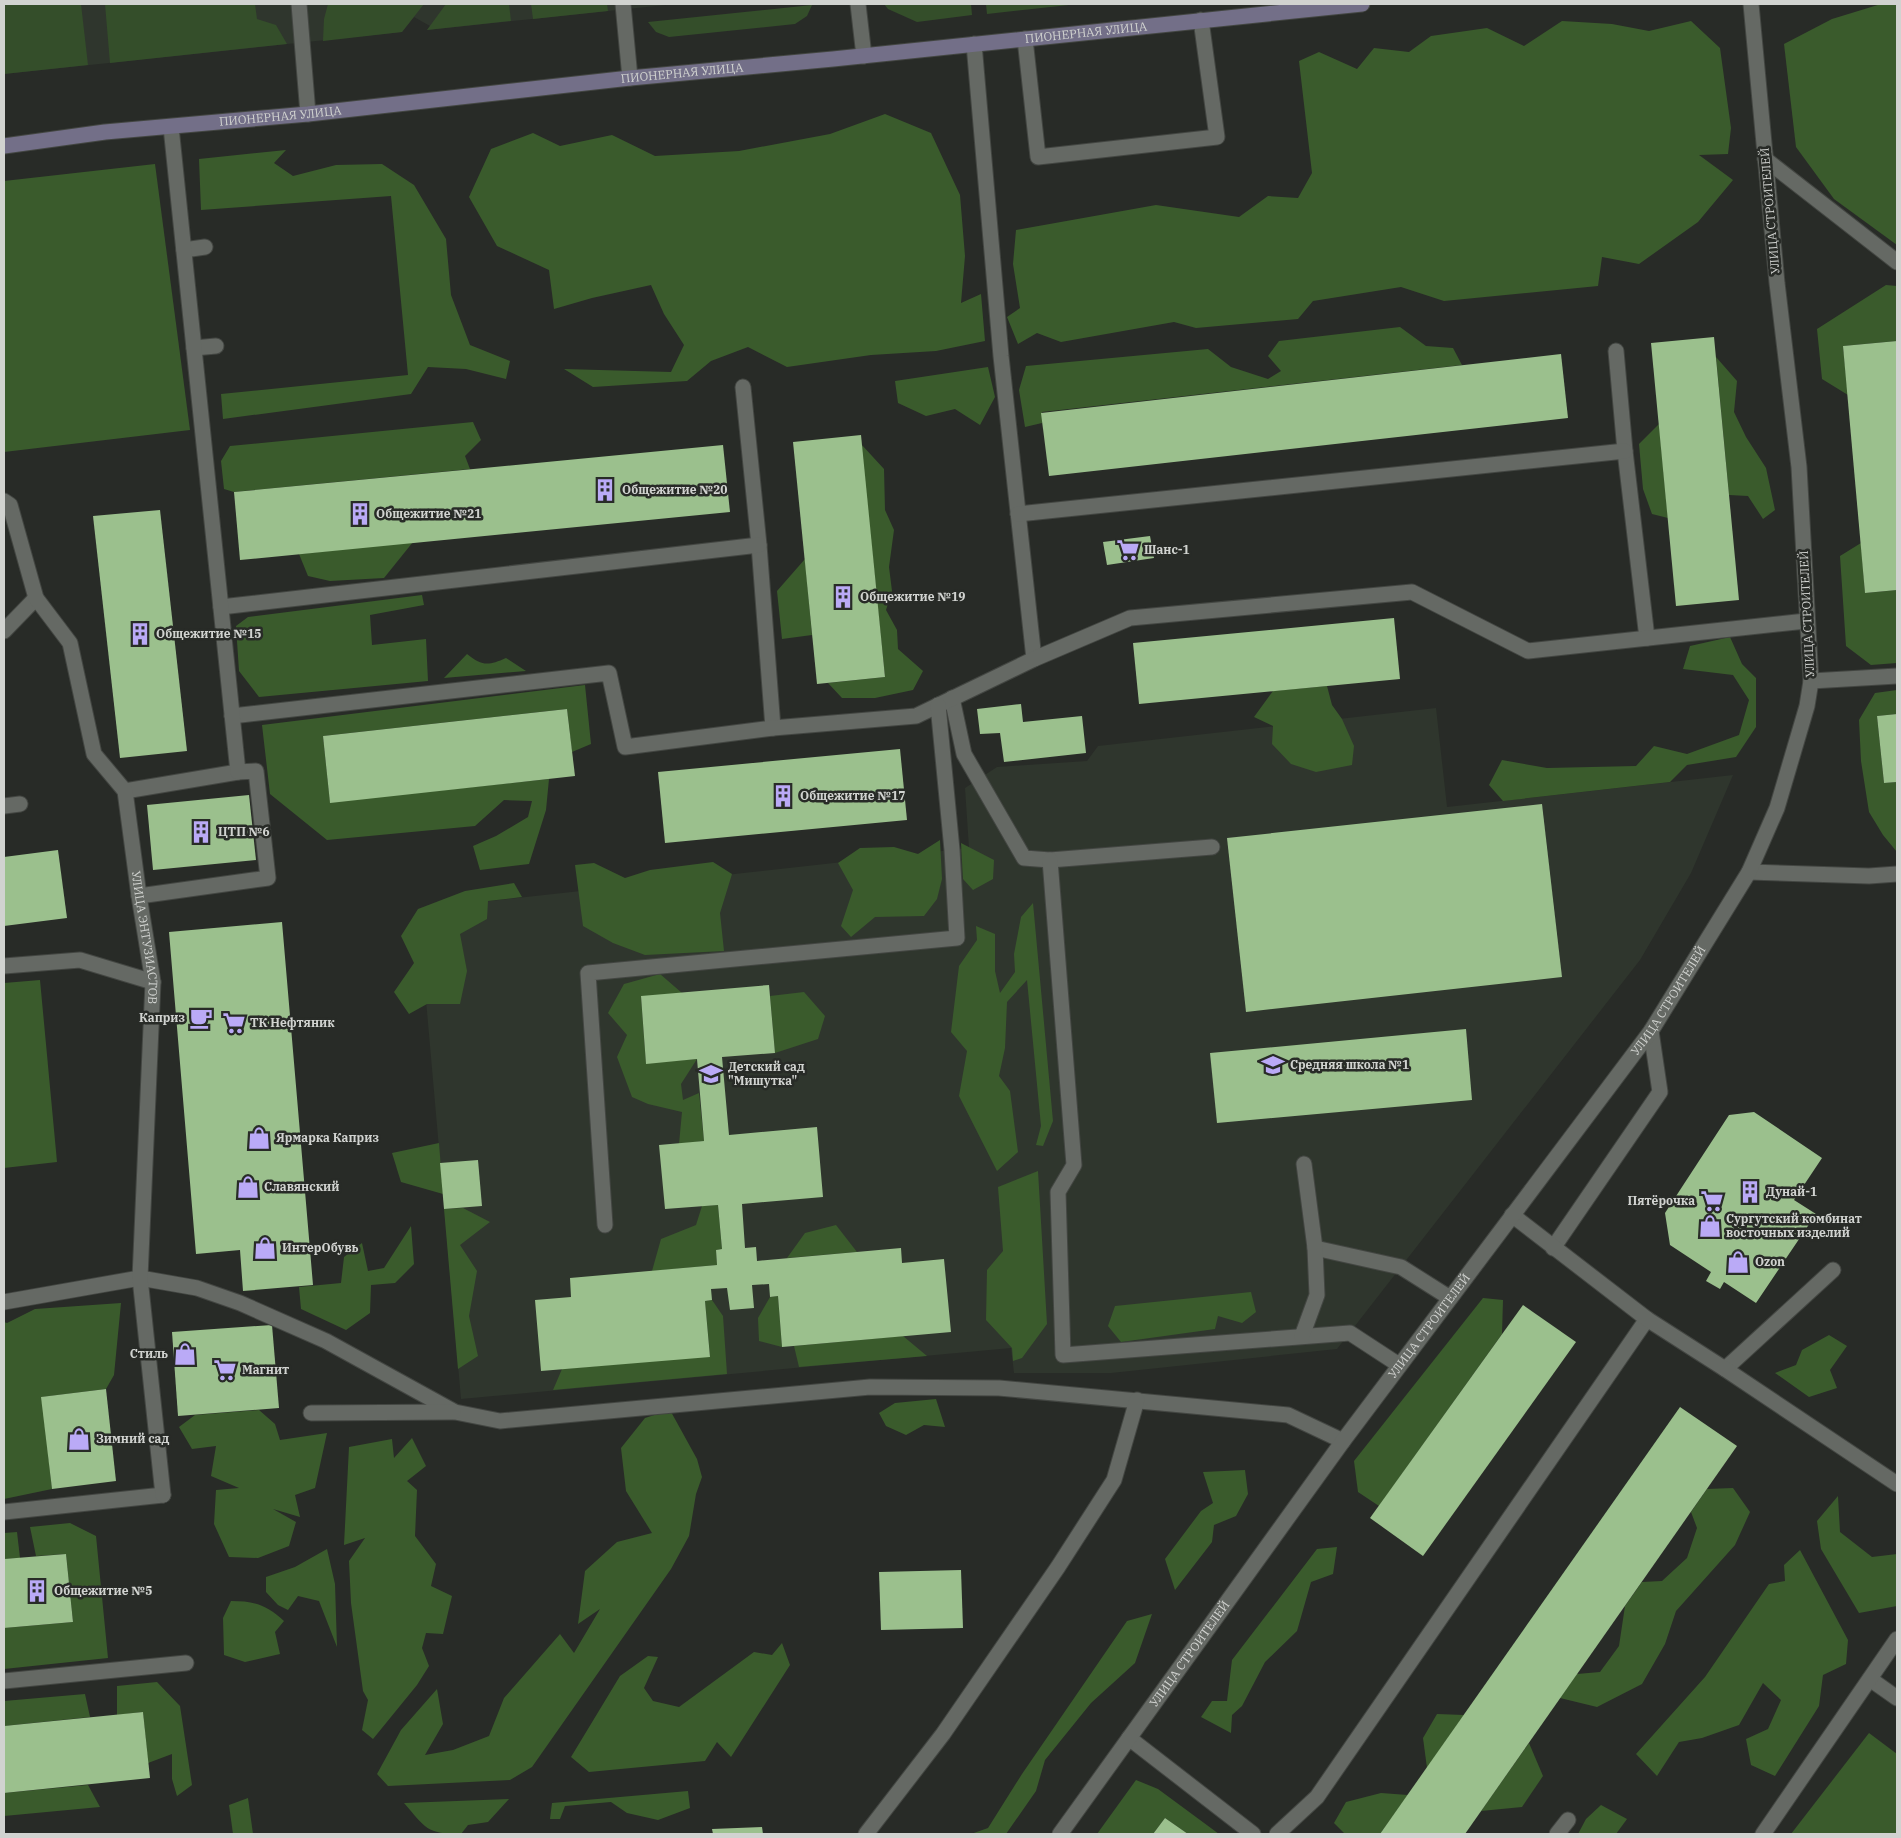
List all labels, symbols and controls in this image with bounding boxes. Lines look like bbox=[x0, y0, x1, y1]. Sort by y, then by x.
street label: ПИОНЕРНАЯ УЛИЦА bbox=[1024, 18, 1149, 46]
street label: ПИОНЕРНАЯ УЛИЦА bbox=[620, 59, 745, 86]
street label: ПИОНЕРНАЯ УЛИЦА bbox=[218, 102, 343, 129]
street label: УЛИЦА СТРОИТЕЛЕЙ bbox=[1757, 147, 1783, 275]
building icon: Общежитие №20 bbox=[592, 477, 618, 503]
place label: Общежитие №20 bbox=[622, 482, 728, 497]
building icon: Общежитие №21 bbox=[347, 501, 373, 527]
place label: Общежитие №21 bbox=[376, 506, 482, 521]
supermarket icon: Шанс-1 bbox=[1115, 537, 1141, 563]
place label: Шанс-1 bbox=[1144, 542, 1190, 557]
street label: УЛИЦА СТРОИТЕЛЕЙ bbox=[1796, 550, 1817, 678]
building icon: Общежитие №19 bbox=[830, 584, 856, 610]
place label: Общежитие №19 bbox=[860, 589, 966, 604]
building icon: Общежитие №15 bbox=[127, 621, 153, 647]
place label: Общежитие №15 bbox=[156, 626, 262, 641]
building icon: Общежитие №17 bbox=[770, 783, 796, 809]
place label: Общежитие №17 bbox=[800, 788, 906, 803]
building icon: ЦТП №6 bbox=[188, 819, 214, 845]
place label: ЦТП №6 bbox=[218, 824, 270, 839]
street label: УЛИЦА ЭНТУЗИАСТОВ bbox=[129, 870, 161, 1005]
street label: УЛИЦА СТРОИТЕЛЕЙ bbox=[1627, 943, 1709, 1058]
cafe icon: Каприз bbox=[188, 1005, 214, 1031]
place label: Каприз bbox=[139, 1010, 186, 1025]
supermarket icon: ТК Нефтяник bbox=[221, 1010, 247, 1036]
place label: ТК Нефтяник bbox=[250, 1015, 335, 1030]
school or university icon: Средняя школа №1 bbox=[1260, 1052, 1286, 1078]
place label: Средняя школа №1 bbox=[1290, 1057, 1409, 1072]
place label: Детский сад "Мишутка" bbox=[728, 1059, 805, 1088]
school or university icon: Детский сад "Мишутка" bbox=[698, 1061, 724, 1087]
shop icon: Ярмарка Каприз bbox=[246, 1125, 272, 1151]
place label: Ярмарка Каприз bbox=[276, 1130, 379, 1145]
shop icon: Славянский bbox=[235, 1174, 261, 1200]
place label: Славянский bbox=[264, 1179, 339, 1194]
building icon: Дунай-1 bbox=[1737, 1179, 1763, 1205]
place label: Дунай-1 bbox=[1766, 1184, 1817, 1199]
supermarket icon: Пятёрочка bbox=[1699, 1188, 1725, 1214]
place label: Пятёрочка bbox=[1627, 1193, 1695, 1208]
place label: Сургутский комбинат восточных изделий bbox=[1726, 1211, 1862, 1240]
shop icon: Сургутский комбинат восточных изделий bbox=[1697, 1213, 1723, 1239]
shop icon: ИнтерОбувь bbox=[252, 1235, 278, 1261]
place label: ИнтерОбувь bbox=[282, 1240, 359, 1255]
shop icon: Ozon bbox=[1725, 1249, 1751, 1275]
place label: Ozon bbox=[1755, 1254, 1785, 1269]
street label: УЛИЦА СТРОИТЕЛЕЙ bbox=[1385, 1271, 1473, 1381]
shop icon: Стиль bbox=[172, 1341, 198, 1367]
place label: Стиль bbox=[130, 1346, 168, 1361]
supermarket icon: Магнит bbox=[212, 1357, 238, 1383]
place label: Магнит bbox=[242, 1362, 289, 1377]
shop icon: Зимний сад bbox=[66, 1426, 92, 1452]
place label: Зимний сад bbox=[96, 1431, 170, 1446]
building icon: Общежитие №5 bbox=[24, 1578, 50, 1604]
place label: Общежитие №5 bbox=[54, 1583, 152, 1598]
street label: УЛИЦА СТРОИТЕЛЕЙ bbox=[1146, 1598, 1233, 1709]

